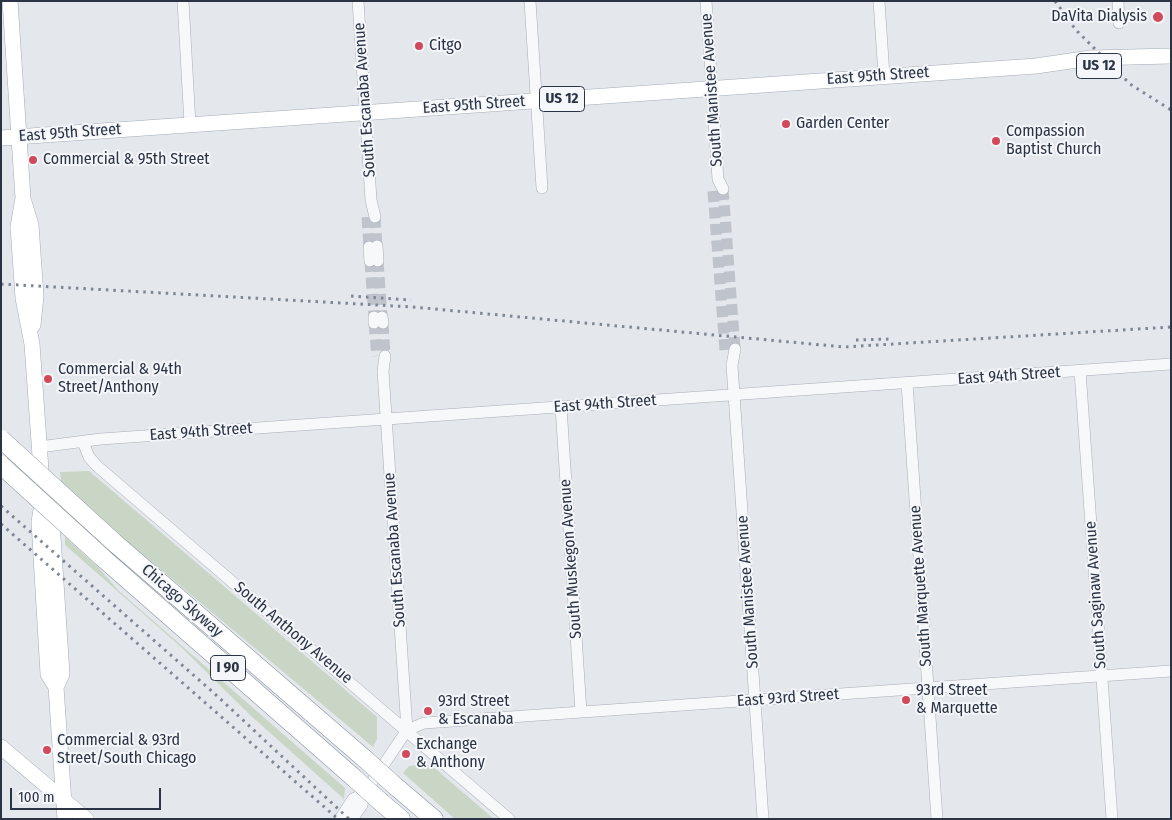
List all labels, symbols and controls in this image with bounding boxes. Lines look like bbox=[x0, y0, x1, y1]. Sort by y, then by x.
place label: DaVita Dialysis bbox=[1051, 7, 1147, 27]
marker: DaVita Dialysis bbox=[1151, 10, 1165, 24]
street label: South Manistee Avenue bbox=[697, 13, 727, 167]
street label: South Escanaba Avenue bbox=[350, 22, 380, 178]
place label: Citgo bbox=[429, 36, 462, 56]
marker: Citgo bbox=[413, 40, 425, 52]
road number: US 12 bbox=[1076, 54, 1122, 78]
street label: East 95th Street bbox=[826, 63, 930, 89]
road number: US 12 bbox=[540, 86, 584, 112]
street label: East 95th Street bbox=[422, 92, 526, 118]
place label: Garden Center bbox=[796, 114, 889, 134]
marker: Garden Center bbox=[780, 118, 792, 130]
street label: East 95th Street bbox=[18, 120, 122, 146]
place label: Compassion Baptist Church bbox=[1006, 122, 1101, 160]
marker: Compassion Baptist Church bbox=[990, 135, 1002, 147]
place label: Commercial & 95th Street bbox=[43, 150, 210, 170]
marker: Commercial & 95th Street bbox=[27, 154, 39, 166]
place label: Commercial & 94th Street/Anthony bbox=[58, 360, 182, 398]
street label: East 94th Street bbox=[957, 363, 1061, 389]
marker: Commercial & 94th Street/Anthony bbox=[42, 373, 54, 385]
street label: East 94th Street bbox=[553, 391, 657, 417]
street label: East 94th Street bbox=[149, 419, 253, 445]
street label: South Escanaba Avenue bbox=[380, 472, 410, 628]
street label: South Muskegon Avenue bbox=[556, 479, 586, 639]
street label: South Marquette Avenue bbox=[906, 505, 936, 667]
street label: South Manistee Avenue bbox=[733, 515, 763, 669]
street label: South Saginaw Avenue bbox=[1081, 521, 1111, 669]
street label: Chicago Skyway bbox=[137, 560, 227, 642]
street label: South Anthony Avenue bbox=[230, 578, 356, 688]
road number: I 90 bbox=[210, 656, 246, 680]
place label: 93rd Street & Marquette bbox=[916, 681, 998, 719]
street label: East 93rd Street bbox=[736, 685, 840, 711]
place label: 93rd Street & Escanaba bbox=[438, 692, 514, 730]
marker: 93rd Street & Marquette bbox=[900, 694, 912, 706]
marker: 93rd Street & Escanaba bbox=[422, 705, 434, 717]
place label: Commercial & 93rd Street/South Chicago bbox=[57, 731, 196, 769]
place label: Exchange & Anthony bbox=[416, 735, 485, 773]
marker: Commercial & 93rd Street/South Chicago bbox=[41, 744, 53, 756]
marker: Exchange & Anthony bbox=[400, 748, 412, 760]
scale bar bbox=[12, 778, 164, 810]
text: 100 m bbox=[18, 788, 55, 806]

